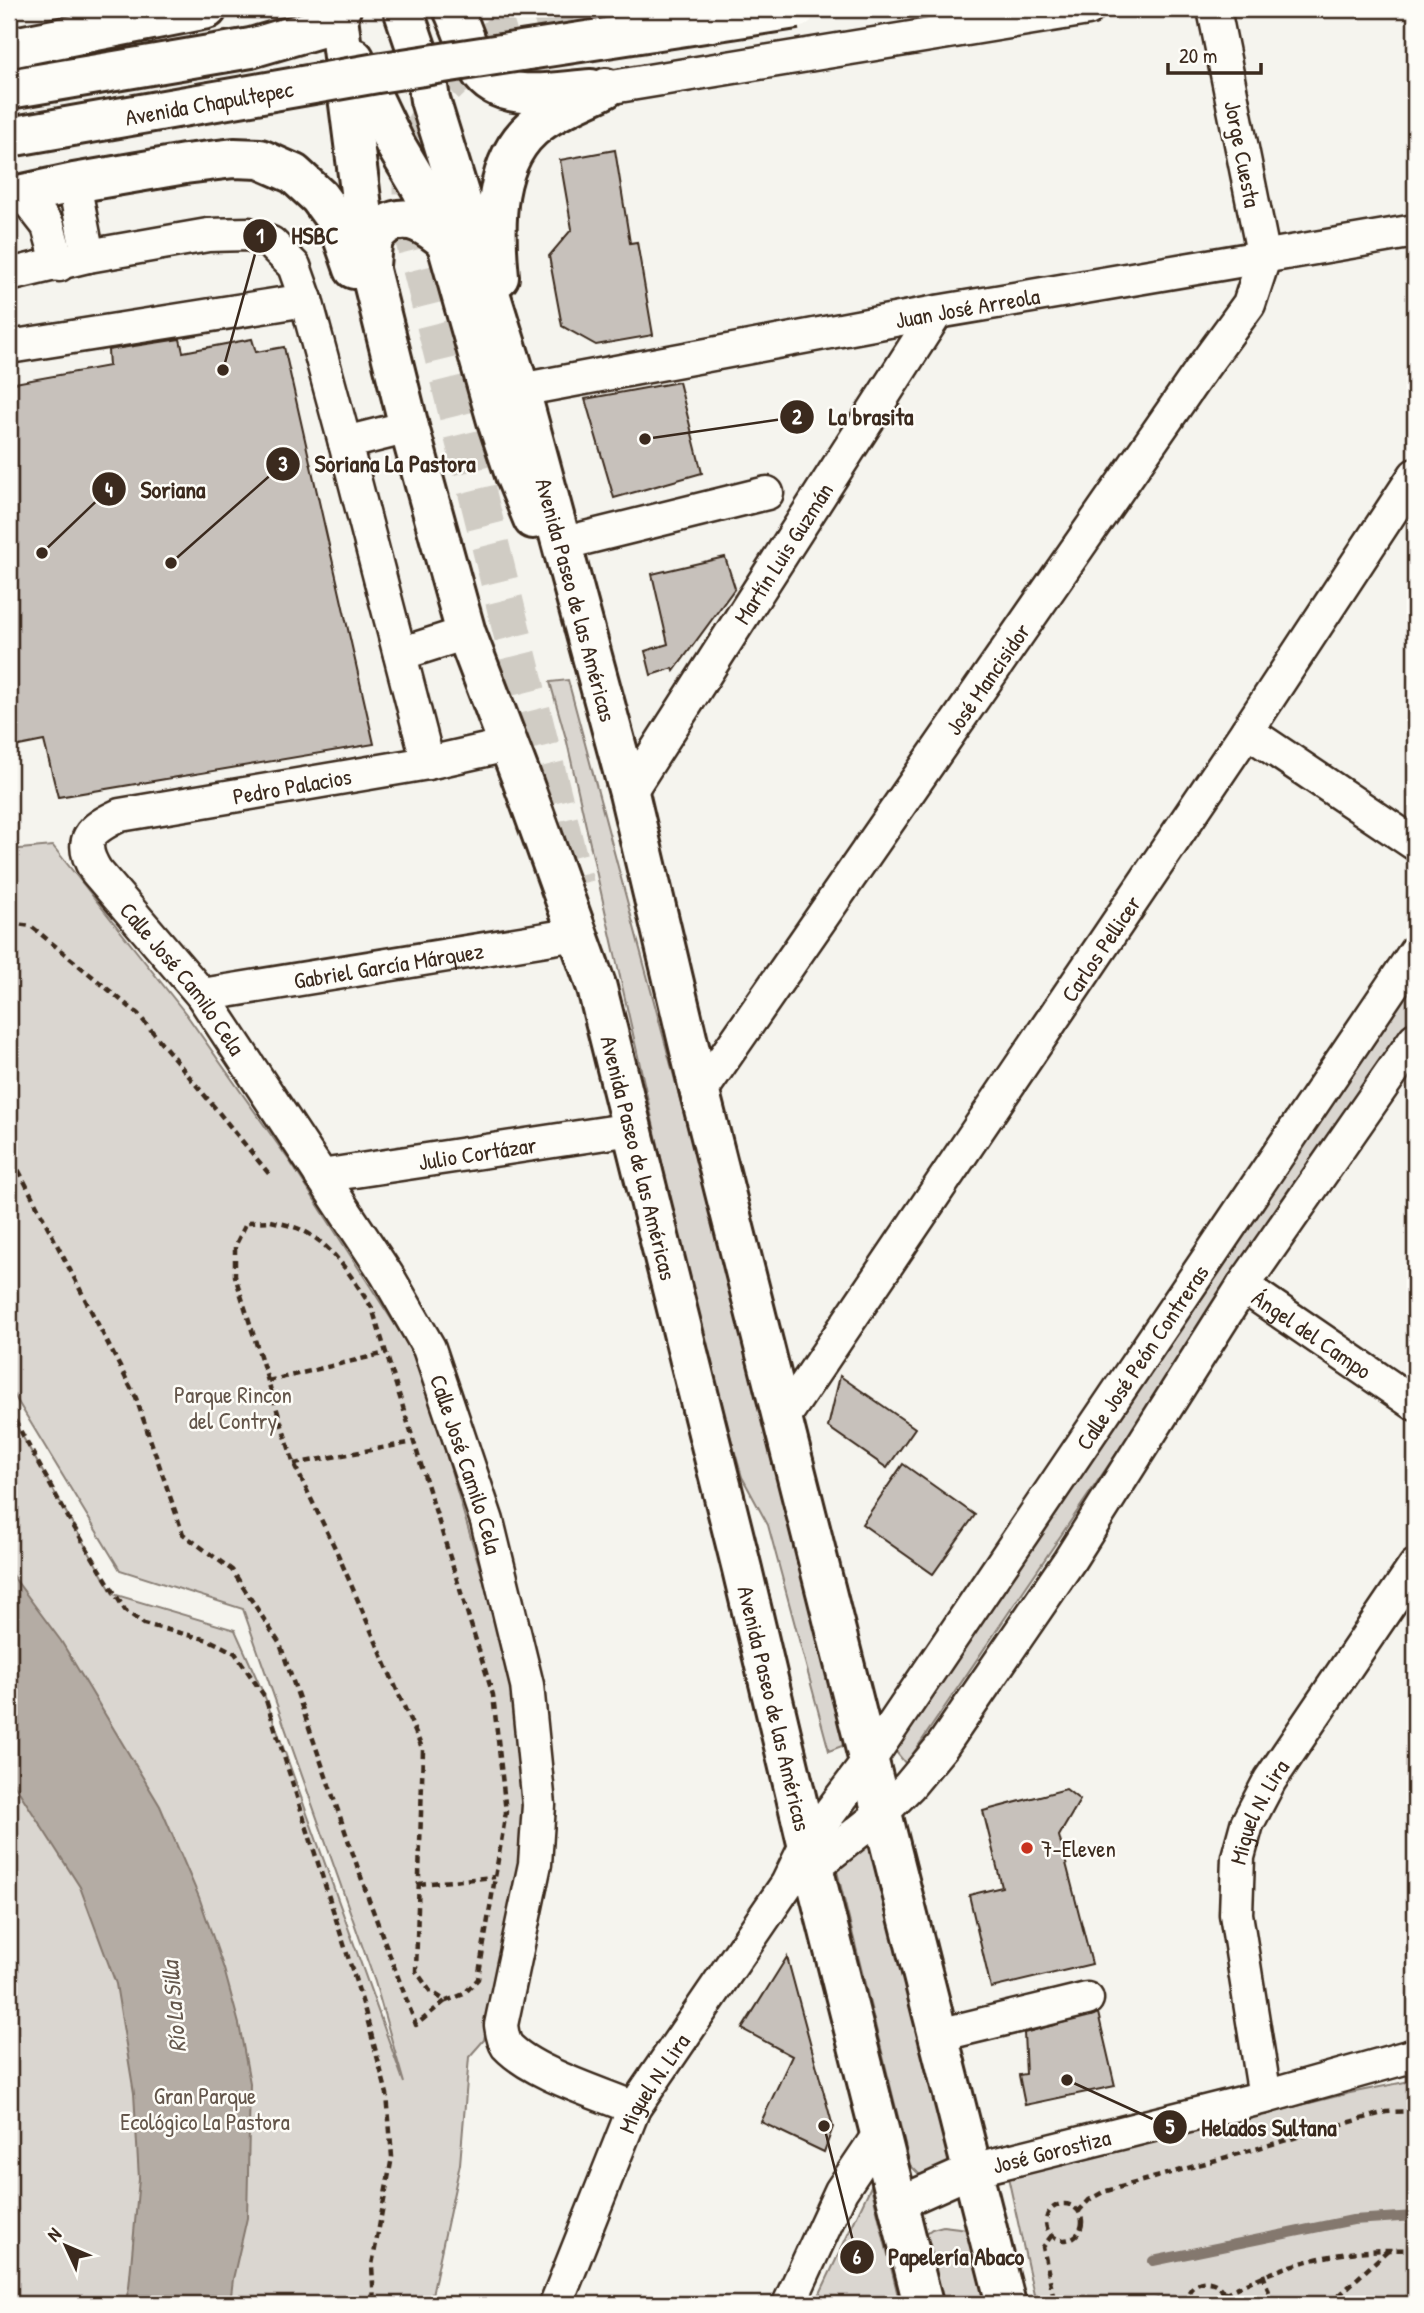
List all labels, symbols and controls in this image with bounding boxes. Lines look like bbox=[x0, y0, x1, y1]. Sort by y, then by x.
scale bar bbox=[1168, 32, 1261, 76]
text: 20 m bbox=[1179, 41, 1217, 70]
street label: Avenida Chapultepec bbox=[123, 72, 295, 132]
street label: Jorge Cuesta bbox=[1217, 98, 1269, 210]
callout: HSBC bbox=[242, 214, 353, 259]
text: HSBC bbox=[291, 219, 339, 251]
text: 1 bbox=[256, 221, 264, 250]
street label: Juan José Arreola bbox=[893, 279, 1042, 335]
callout: La brasita bbox=[779, 394, 927, 439]
text: La brasita bbox=[829, 400, 914, 432]
text: 2 bbox=[792, 402, 802, 431]
callout: Soriana La Pastora bbox=[266, 441, 490, 486]
text: Soriana La Pastora bbox=[314, 447, 476, 479]
text: 3 bbox=[278, 449, 288, 478]
callout: Soriana bbox=[92, 467, 220, 512]
text: Soriana bbox=[141, 473, 206, 505]
text: 4 bbox=[105, 475, 113, 504]
street label: Avenida Paseo de las Américas bbox=[529, 475, 624, 725]
street label: Martín Luis Guzmán bbox=[726, 476, 840, 630]
street label: José Mancisidor bbox=[937, 617, 1037, 741]
street label: Pedro Palacios bbox=[230, 760, 354, 812]
street label: Carlos Pellicer bbox=[1053, 889, 1147, 1008]
street label: Calle José Camilo Cela bbox=[113, 895, 253, 1061]
street label: Gabriel García Márquez bbox=[291, 934, 486, 995]
street label: Avenida Paseo de las Américas bbox=[594, 1032, 685, 1283]
street label: Julio Cortázar bbox=[416, 1128, 539, 1177]
street label: Calle José Peón Contreras bbox=[1068, 1258, 1215, 1456]
street label: Ángel del Campo bbox=[1246, 1282, 1378, 1385]
street label: Calle José Camilo Cela bbox=[423, 1370, 510, 1557]
park label: Parque Rincon del Contry bbox=[174, 1379, 292, 1436]
street label: Avenida Paseo de las Américas bbox=[731, 1583, 819, 1834]
street label: Miguel N. Lira bbox=[1221, 1753, 1295, 1868]
place label: 7-Eleven bbox=[1041, 1833, 1116, 1864]
marker: 7-Eleven bbox=[1019, 1840, 1035, 1856]
water label: Río La Silla bbox=[153, 1957, 193, 2054]
street label: Miguel N. Lira bbox=[610, 2027, 696, 2137]
park label: Gran Parque Ecológico La Pastora bbox=[120, 2080, 290, 2137]
callout: Helados Sultana bbox=[1153, 2105, 1351, 2150]
text: Helados Sultana bbox=[1201, 2111, 1337, 2143]
text: 5 bbox=[1166, 2112, 1175, 2141]
street label: José Gorostiza bbox=[989, 2121, 1113, 2180]
north arrow bbox=[32, 2212, 102, 2282]
text: N bbox=[41, 2222, 67, 2247]
callout: Papelería Abaco bbox=[839, 2234, 1038, 2279]
text: Papelería Abaco bbox=[888, 2240, 1024, 2273]
text: 6 bbox=[853, 2242, 862, 2271]

